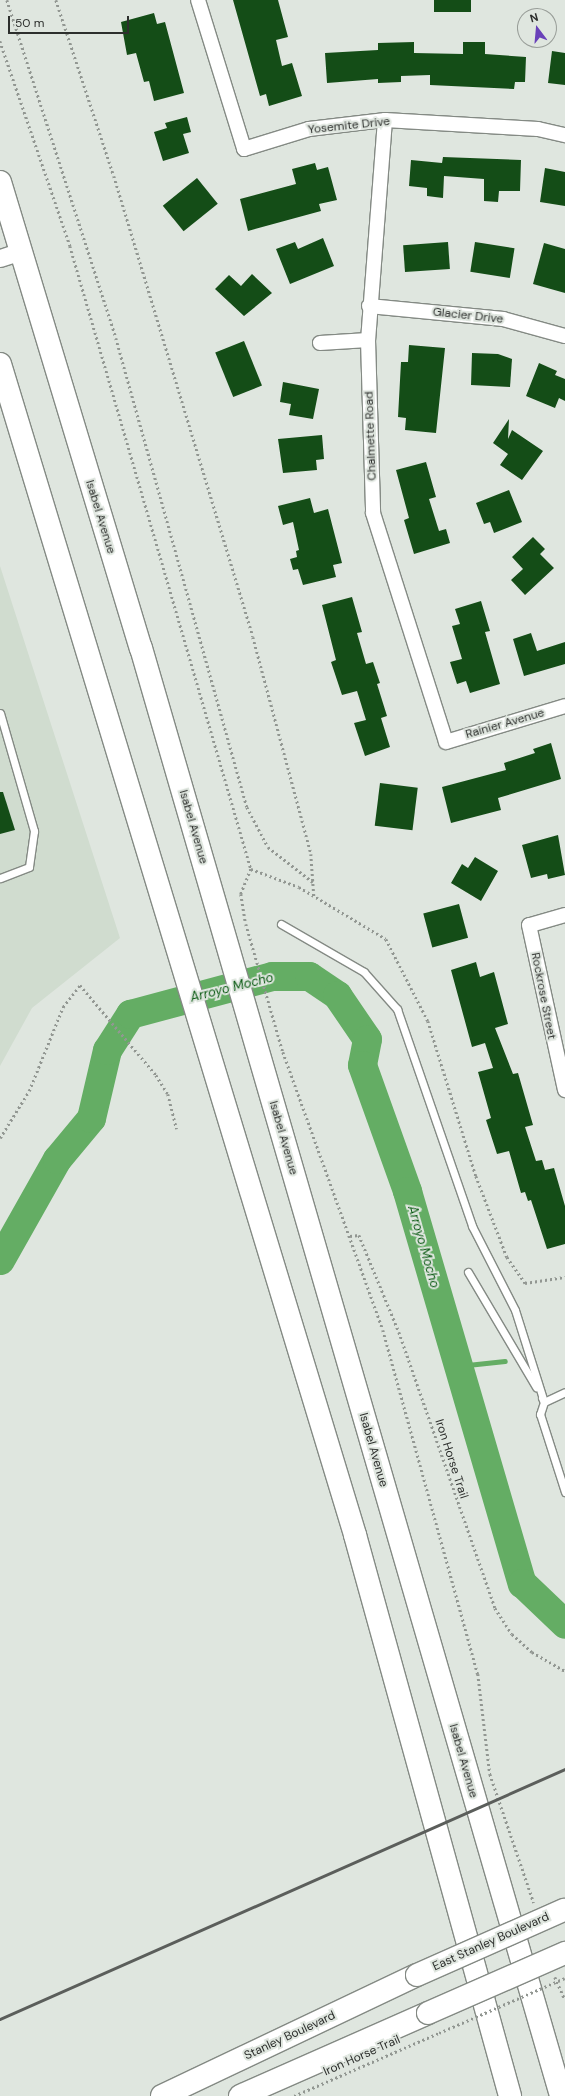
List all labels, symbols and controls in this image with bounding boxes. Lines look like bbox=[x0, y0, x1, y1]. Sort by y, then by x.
scale bar bbox=[10, 8, 131, 34]
north arrow bbox=[517, 8, 557, 48]
text: N bbox=[528, 10, 540, 25]
text: 50 m bbox=[15, 15, 44, 31]
street label: Yosemite Drive bbox=[307, 115, 391, 137]
street label: Glacier Drive bbox=[432, 305, 504, 327]
street label: Chalmette Road bbox=[362, 391, 380, 481]
street label: Isabel Avenue bbox=[82, 478, 118, 556]
street label: Rainier Avenue bbox=[464, 706, 546, 742]
street label: Isabel Avenue bbox=[176, 788, 210, 866]
street label: Rockrose Street bbox=[528, 951, 558, 1041]
water label: Arroyo Mocho bbox=[189, 970, 275, 1006]
street label: Isabel Avenue bbox=[266, 1099, 300, 1177]
water label: Arroyo Mocho bbox=[404, 1204, 442, 1290]
street label: Isabel Avenue bbox=[356, 1411, 390, 1489]
street label: Iron Horse Trail bbox=[431, 1418, 471, 1500]
street label: Isabel Avenue bbox=[446, 1722, 480, 1800]
street label: East Stanley Boulevard bbox=[431, 1910, 551, 1974]
street label: Stanley Boulevard bbox=[242, 2009, 338, 2063]
street label: Iron Horse Trail bbox=[321, 2033, 403, 2079]

